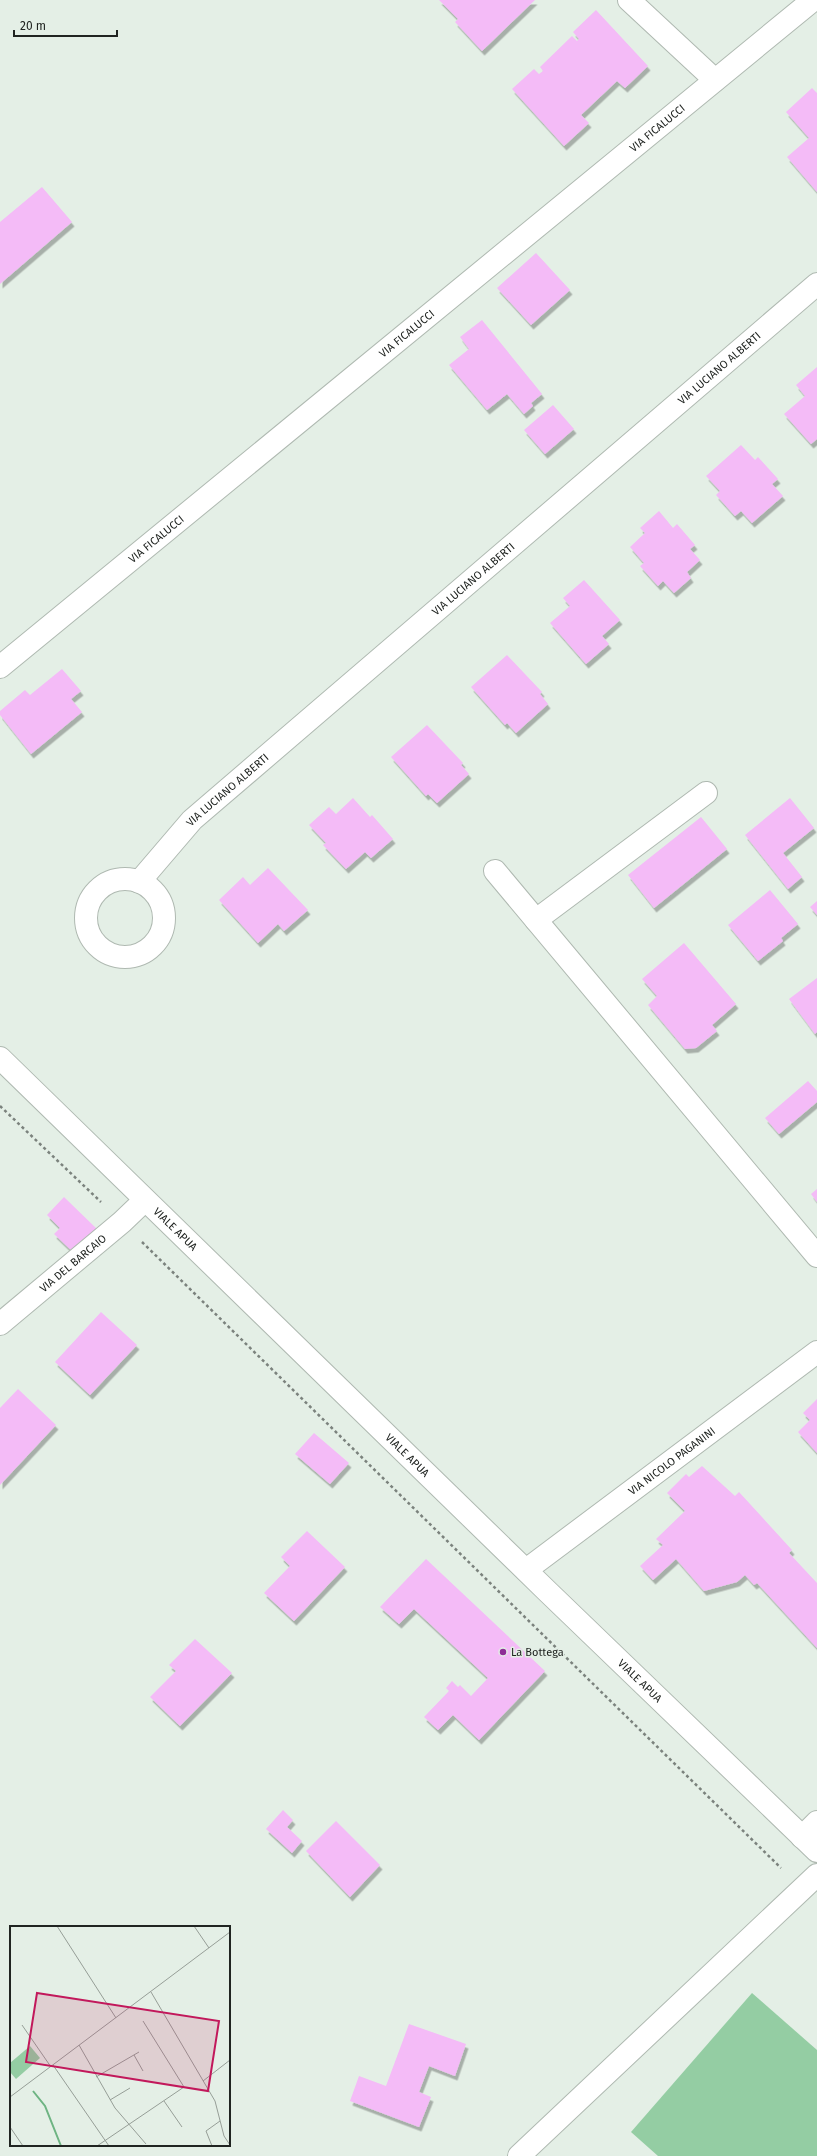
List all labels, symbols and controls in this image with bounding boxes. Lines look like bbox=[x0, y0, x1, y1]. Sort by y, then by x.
scale bar bbox=[14, 12, 117, 38]
text: 20 m bbox=[20, 19, 46, 33]
street label: VIA FICALUCCI bbox=[627, 102, 688, 155]
street label: VIA FICALUCCI bbox=[377, 307, 437, 360]
street label: VIA LUCIANO ALBERTI bbox=[676, 329, 763, 407]
street label: VIA FICALUCCI bbox=[126, 513, 187, 566]
street label: VIA LUCIANO ALBERTI bbox=[430, 540, 517, 618]
street label: VIA LUCIANO ALBERTI bbox=[184, 751, 272, 829]
street label: VIALE APUA bbox=[150, 1205, 200, 1254]
street label: VIA DEL BARCAIO bbox=[37, 1232, 109, 1295]
street label: VIA NICOLO PAGANINI bbox=[626, 1425, 718, 1498]
street label: VIALE APUA bbox=[383, 1431, 432, 1480]
place label: La Bottega bbox=[511, 1646, 564, 1659]
marker: La Bottega bbox=[498, 1647, 508, 1657]
street label: VIALE APUA bbox=[615, 1657, 665, 1706]
inset map bbox=[10, 1926, 230, 2146]

